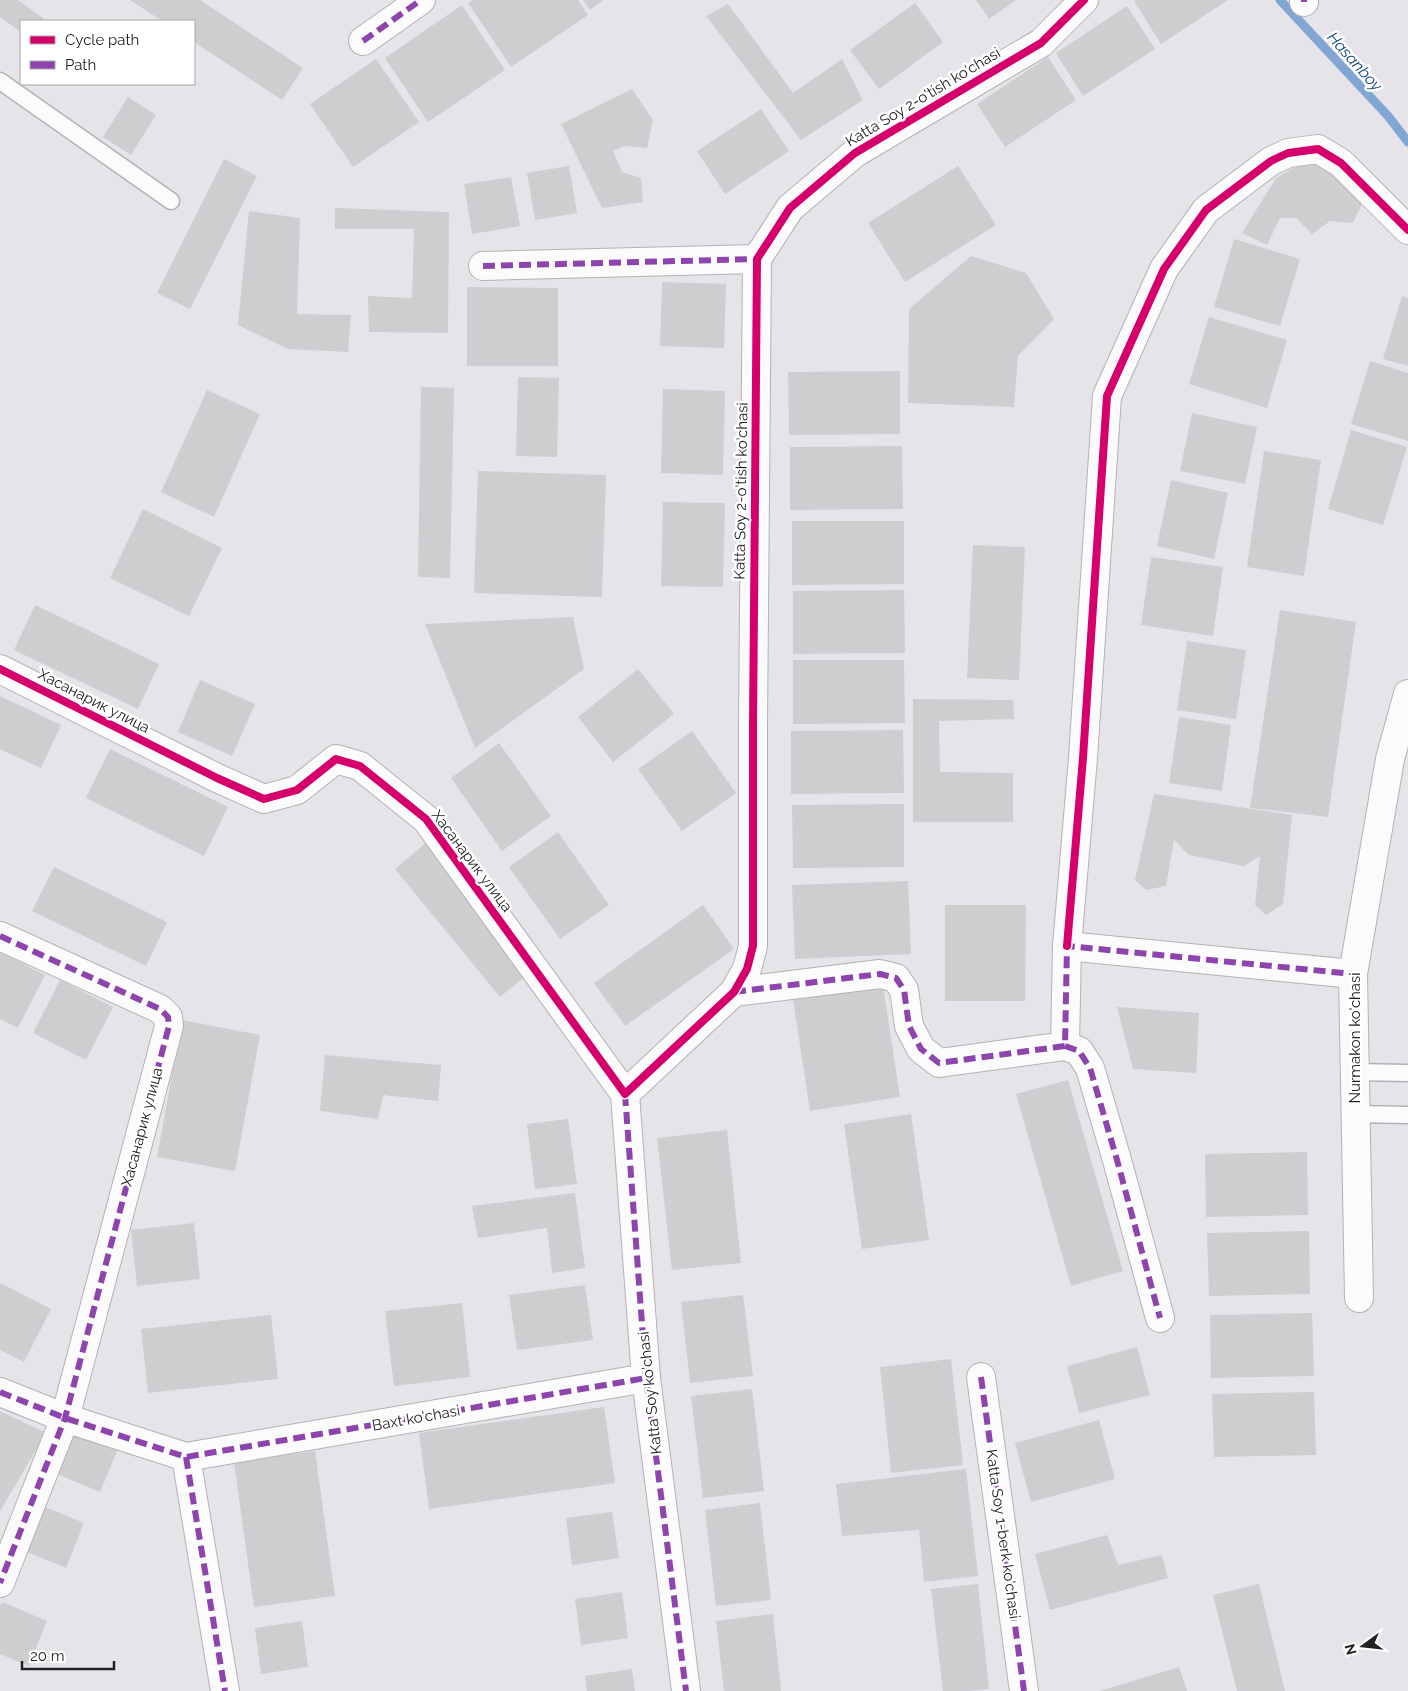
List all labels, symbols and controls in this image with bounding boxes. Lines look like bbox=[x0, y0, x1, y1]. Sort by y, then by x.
legend bbox=[20, 20, 195, 85]
water label: Hasanboy bbox=[1323, 28, 1387, 96]
text: Cycle path bbox=[65, 31, 139, 49]
street label: Katta Soy 2-o'tish ko'chasi bbox=[842, 44, 1004, 150]
text: Path bbox=[65, 56, 96, 74]
street label: Katta Soy 2-o'tish ko'chasi bbox=[730, 402, 752, 580]
street label: Хасанарик улица bbox=[35, 665, 153, 737]
street label: Хасанарик улица bbox=[428, 807, 516, 915]
street label: Nurmakon ko'chasi bbox=[1346, 972, 1364, 1104]
street label: Хасанарик улица bbox=[117, 1065, 167, 1189]
street label: Katta Soy ko'chasi bbox=[635, 1331, 665, 1455]
street label: Baxt ko'chasi bbox=[371, 1401, 461, 1435]
street label: Katta Soy 1-berk ko'chasi bbox=[982, 1448, 1024, 1620]
north arrow bbox=[1338, 1621, 1388, 1671]
scale bar bbox=[22, 1638, 115, 1670]
text: N bbox=[1341, 1642, 1360, 1657]
text: 20 m bbox=[30, 1647, 65, 1665]

